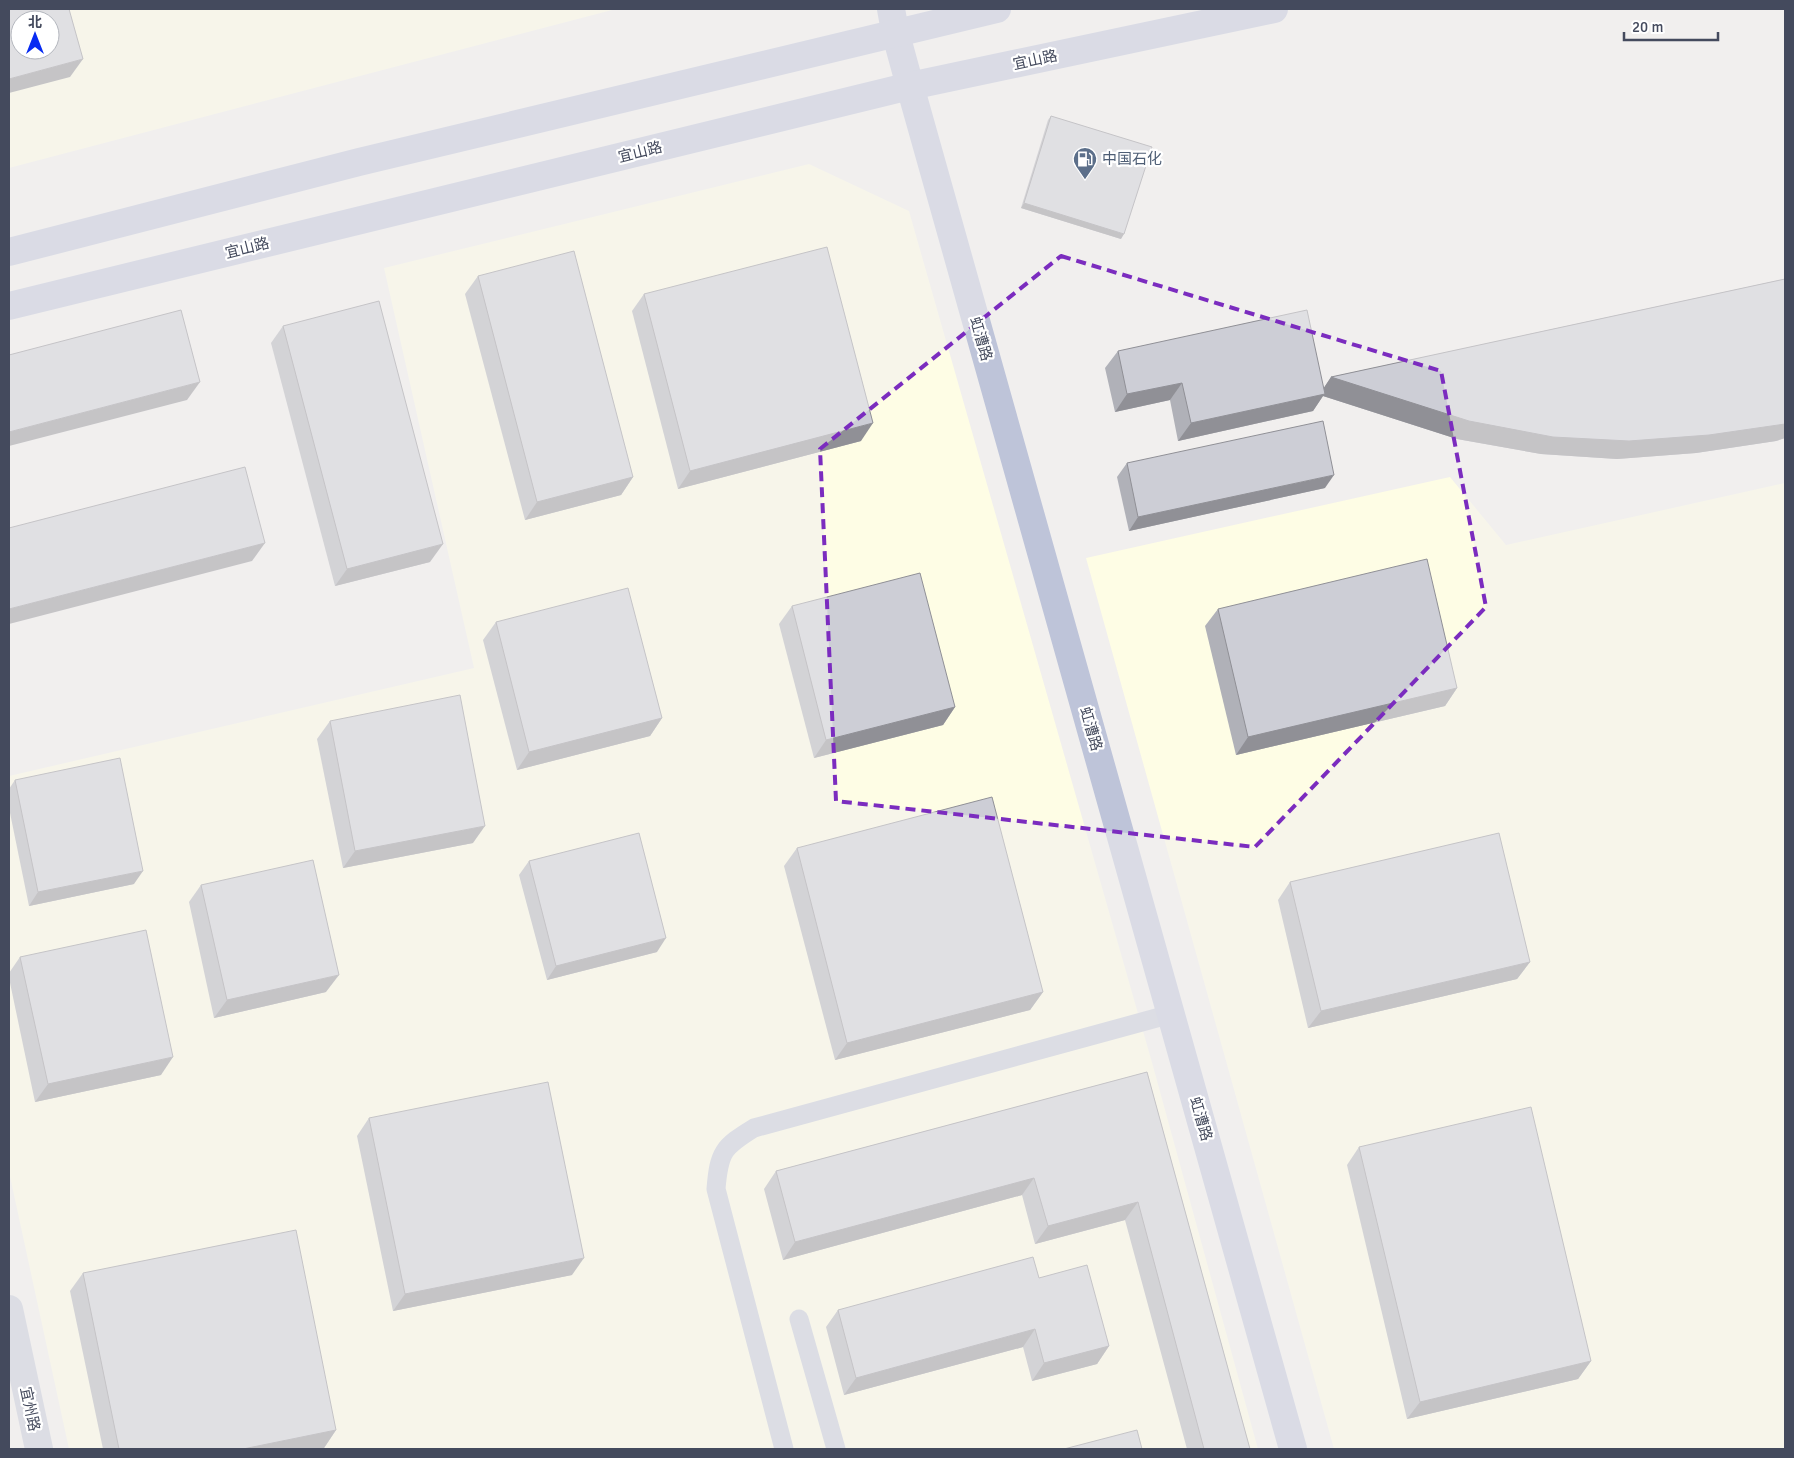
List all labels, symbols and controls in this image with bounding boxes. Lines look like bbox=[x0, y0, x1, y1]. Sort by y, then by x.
north arrow bbox=[10, 10, 60, 60]
scale bar bbox=[1624, 10, 1718, 42]
text: 北 bbox=[28, 14, 42, 31]
text: 20 m bbox=[1632, 18, 1663, 36]
street label: 宜山路 bbox=[1011, 47, 1059, 73]
street label: 宜山路 bbox=[616, 138, 664, 166]
fuel station icon: 中国石化 bbox=[1072, 146, 1098, 180]
place label: 中国石化 bbox=[1102, 150, 1162, 168]
street label: 宜山路 bbox=[223, 234, 271, 262]
street label: 虹漕路 bbox=[966, 315, 996, 363]
street label: 虹漕路 bbox=[1076, 705, 1106, 753]
street label: 虹漕路 bbox=[1186, 1095, 1216, 1143]
street label: 宜州路 bbox=[17, 1385, 43, 1433]

